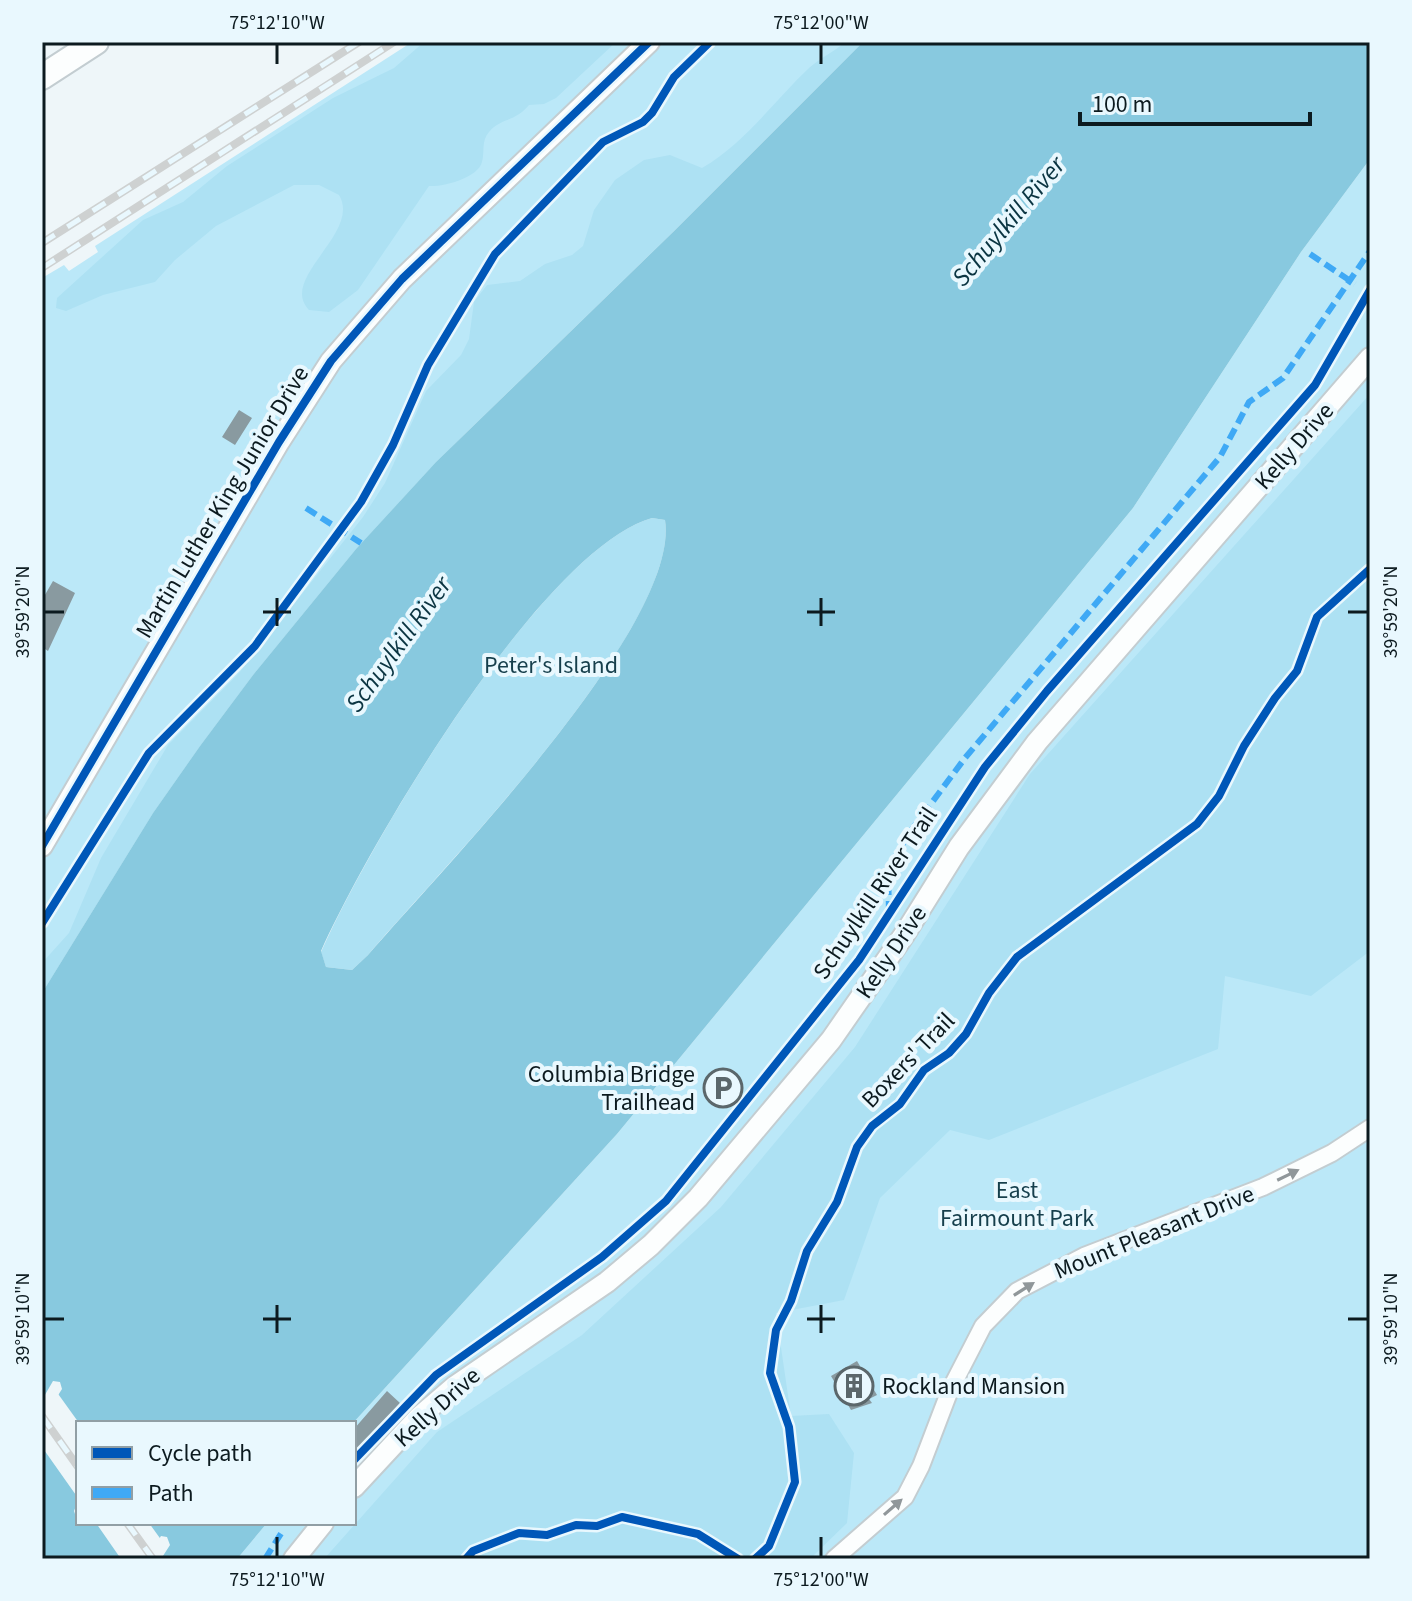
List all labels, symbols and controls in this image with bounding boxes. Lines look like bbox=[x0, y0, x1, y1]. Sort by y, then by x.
text: 75°12'10"W bbox=[229, 9, 325, 37]
text: 75°12'00"W bbox=[773, 9, 869, 37]
scale bar bbox=[1080, 76, 1310, 126]
text: 100 m bbox=[1092, 87, 1152, 122]
water label: Schuylkill River bbox=[943, 147, 1075, 294]
street label: Martin Luther King Junior Drive bbox=[127, 359, 318, 645]
street label: Kelly Drive bbox=[1246, 395, 1342, 498]
text: 39°59'20"N bbox=[9, 566, 37, 658]
text: 39°59'20"N bbox=[1377, 566, 1405, 658]
water label: Schuylkill River bbox=[336, 568, 461, 720]
park label: Peter's Island bbox=[484, 648, 618, 683]
street label: Schuylkill River Trail bbox=[805, 800, 946, 987]
street label: Kelly Drive bbox=[847, 899, 936, 1006]
street label: Boxers' Trail bbox=[854, 1004, 963, 1116]
place label: Columbia Bridge Trailhead bbox=[528, 1057, 695, 1120]
parking icon: Columbia Bridge Trailhead bbox=[702, 1067, 744, 1109]
one-way arrow bbox=[1276, 1168, 1299, 1182]
park label: East Fairmount Park bbox=[940, 1173, 1094, 1236]
street label: Mount Pleasant Drive bbox=[1049, 1176, 1260, 1289]
text: 39°59'10"N bbox=[9, 1273, 37, 1365]
text: 39°59'10"N bbox=[1377, 1273, 1405, 1365]
one-way arrow bbox=[1013, 1282, 1035, 1296]
street label: Kelly Drive bbox=[386, 1359, 488, 1456]
building icon: Rockland Mansion bbox=[833, 1365, 875, 1407]
place label: Rockland Mansion bbox=[882, 1369, 1065, 1404]
legend bbox=[76, 1421, 356, 1525]
text: Cycle path bbox=[148, 1436, 252, 1471]
text: Path bbox=[148, 1476, 194, 1511]
one-way arrow bbox=[882, 1499, 902, 1516]
text: 75°12'10"W bbox=[229, 1566, 325, 1594]
text: 75°12'00"W bbox=[773, 1566, 869, 1594]

